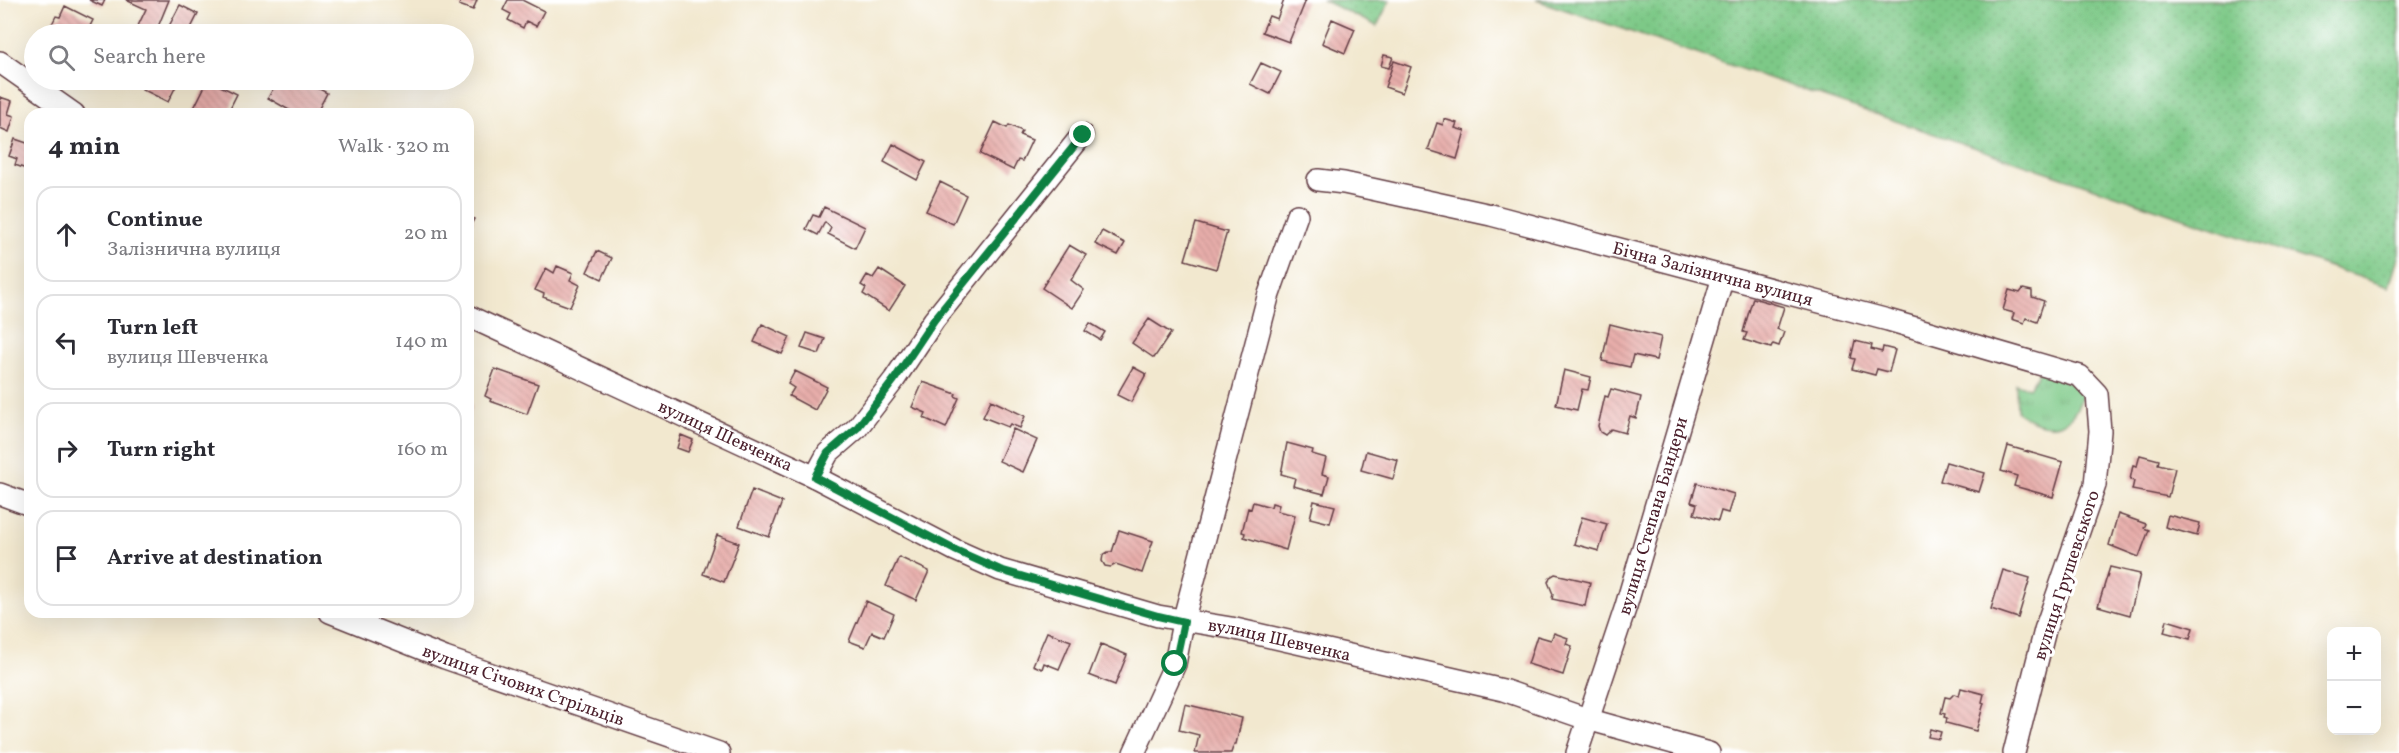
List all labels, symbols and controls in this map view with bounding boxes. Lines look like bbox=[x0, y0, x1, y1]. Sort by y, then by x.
search box bbox=[24, 24, 474, 90]
icon: search bbox=[45, 41, 78, 74]
text: Search here bbox=[93, 42, 206, 73]
route end bbox=[1069, 121, 1095, 147]
text: 4 min bbox=[48, 129, 120, 165]
text: Walk · 320 m bbox=[338, 133, 450, 161]
text: Continue bbox=[107, 205, 203, 236]
icon: ahead bbox=[50, 218, 83, 251]
text: 20 m bbox=[404, 220, 448, 248]
text: Залізнична вулиця bbox=[107, 236, 281, 264]
street label: Бічна Залізнична вулиця bbox=[1609, 237, 1815, 314]
text: Turn left bbox=[107, 313, 198, 344]
icon: left bbox=[50, 326, 83, 359]
text: 140 m bbox=[395, 328, 448, 356]
text: вулиця Шевченка bbox=[107, 344, 269, 372]
street label: вулиця Шевченка bbox=[654, 395, 796, 479]
street label: вулиця Степана Бандери bbox=[1613, 414, 1695, 619]
icon: right bbox=[50, 434, 83, 467]
text: Turn right bbox=[107, 435, 215, 466]
text: 160 m bbox=[396, 436, 448, 464]
street label: вулиця Грушевського bbox=[2028, 487, 2107, 664]
icon: arrive bbox=[50, 542, 83, 575]
text: Arrive at destination bbox=[107, 543, 323, 574]
street label: вулиця Шевченка bbox=[1206, 613, 1353, 669]
map controls bbox=[2327, 627, 2381, 735]
button: + bbox=[2327, 627, 2381, 681]
street label: вулиця Січових Стрільців bbox=[418, 639, 628, 733]
route start bbox=[1161, 650, 1187, 676]
button: − bbox=[2327, 681, 2381, 735]

